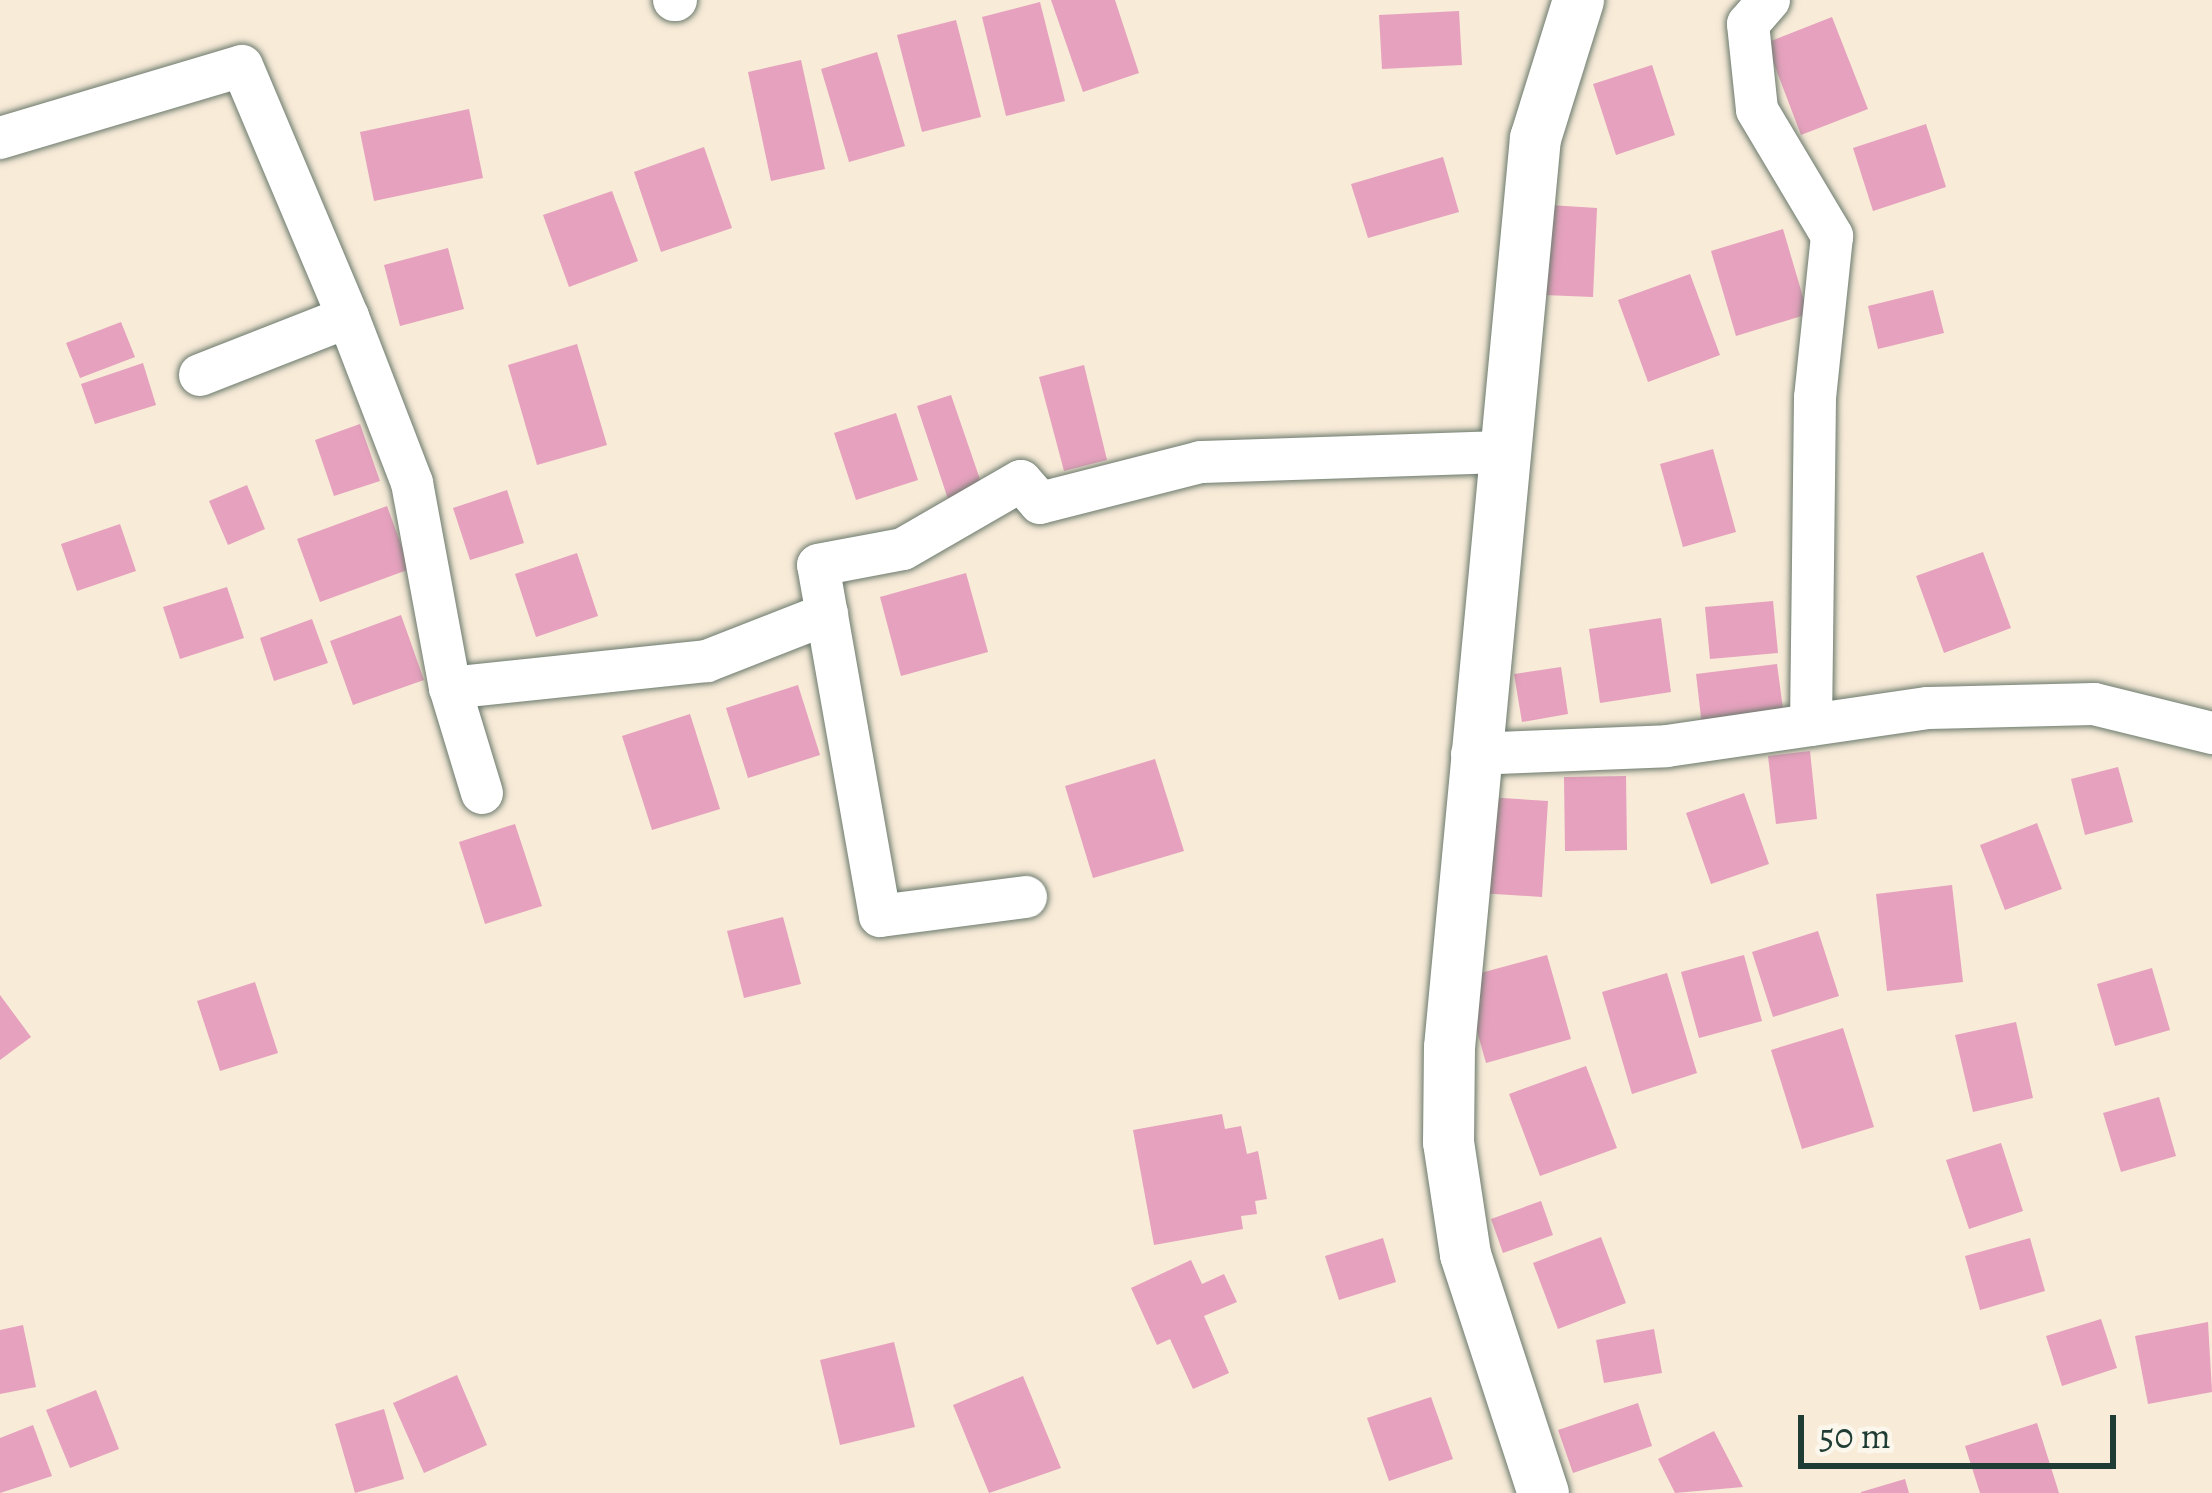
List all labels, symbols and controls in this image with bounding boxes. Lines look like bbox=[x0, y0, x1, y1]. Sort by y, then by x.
scale bar bbox=[1804, 1391, 2122, 1465]
text: 50 m bbox=[1819, 1411, 1891, 1460]

